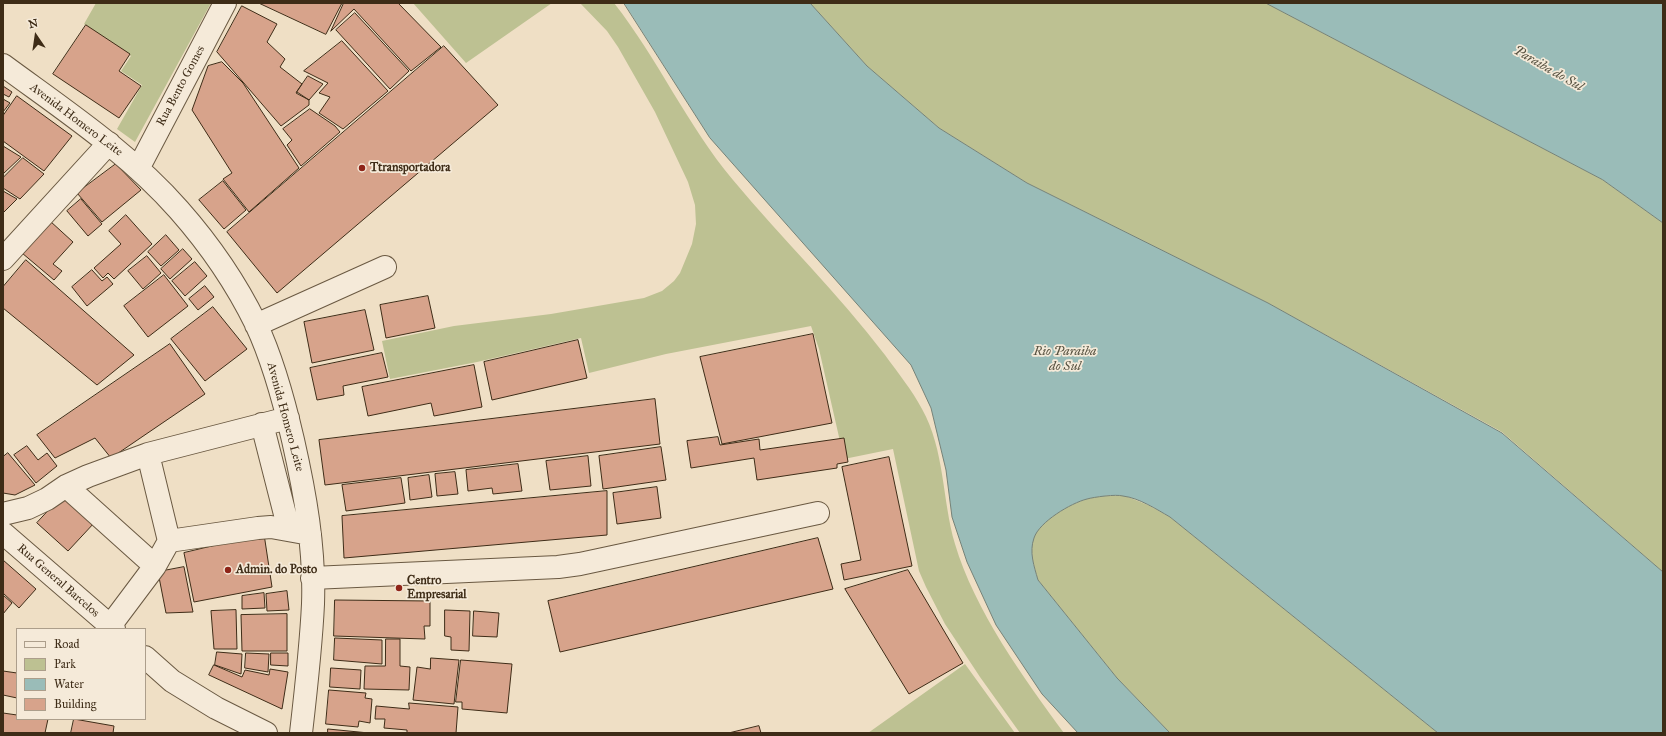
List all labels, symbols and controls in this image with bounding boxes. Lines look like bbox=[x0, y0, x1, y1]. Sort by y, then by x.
north arrow bbox=[16, 16, 56, 56]
text: N bbox=[27, 16, 39, 31]
street label: Rua Bento Gomes bbox=[154, 43, 208, 129]
water label: Paraiba do Sul bbox=[1511, 43, 1585, 95]
street label: Avenida Homero Leite bbox=[27, 80, 125, 160]
place label: Ttransportadora bbox=[370, 161, 450, 175]
marker: Ttransportadora bbox=[357, 163, 367, 173]
water label: Rio Paraiba do Sul bbox=[1033, 344, 1097, 375]
street label: Avenida Homero Leite bbox=[263, 361, 307, 473]
street label: Rua General Barcelos bbox=[14, 541, 102, 621]
place label: Admin. do Posto bbox=[236, 563, 317, 577]
marker: Admin. do Posto bbox=[223, 565, 233, 575]
place label: Centro Empresarial bbox=[407, 574, 467, 602]
marker: Centro Empresarial bbox=[394, 583, 404, 593]
legend bbox=[16, 628, 146, 720]
text: Road bbox=[54, 637, 80, 651]
text: Park bbox=[54, 657, 76, 671]
text: Water bbox=[54, 677, 84, 691]
text: Building bbox=[54, 697, 96, 711]

